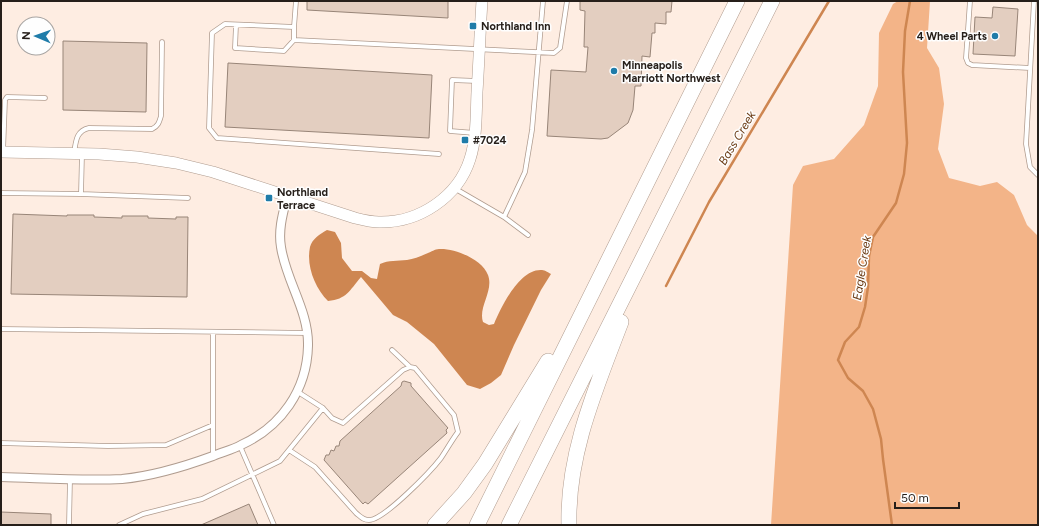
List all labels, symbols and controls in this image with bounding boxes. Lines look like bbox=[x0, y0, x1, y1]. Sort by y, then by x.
north arrow bbox=[16, 16, 56, 56]
place label: Northland Inn bbox=[481, 20, 550, 33]
marker: Northland Inn bbox=[468, 21, 478, 31]
place label: 4 Wheel Parts bbox=[917, 30, 987, 43]
text: N bbox=[20, 31, 33, 40]
marker: 4 Wheel Parts bbox=[990, 31, 1000, 41]
place label: Minneapolis Marriott Northwest bbox=[622, 59, 721, 85]
marker: Minneapolis Marriott Northwest bbox=[609, 66, 619, 76]
water label: Bass Creek bbox=[715, 108, 759, 167]
place label: #7024 bbox=[473, 134, 507, 147]
marker: #7024 bbox=[460, 135, 470, 145]
place label: Northland Terrace bbox=[277, 186, 328, 212]
marker: Northland Terrace bbox=[264, 193, 274, 203]
water label: Eagle Creek bbox=[850, 234, 874, 301]
scale bar bbox=[895, 484, 959, 510]
text: 50 m bbox=[901, 491, 929, 505]

